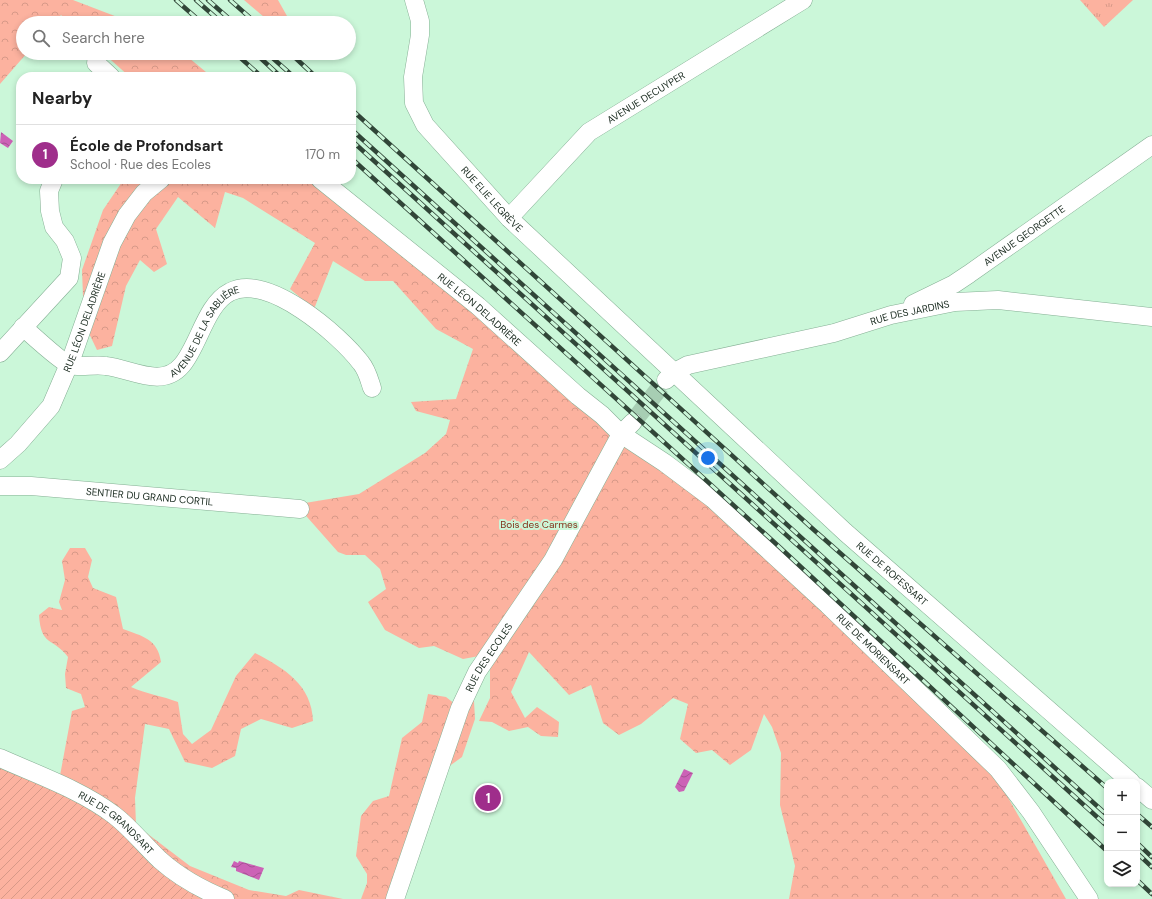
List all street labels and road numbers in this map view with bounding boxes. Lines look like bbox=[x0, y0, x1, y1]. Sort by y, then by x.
street label: AVENUE DECUYPER bbox=[604, 68, 687, 126]
street label: RUE ELIE LEGRÈVE bbox=[459, 163, 526, 235]
street label: AVENUE GEORGETTE bbox=[981, 202, 1068, 268]
street label: RUE LÉON DELADRIÈRE bbox=[60, 269, 108, 374]
street label: RUE LÉON DELADRIÈRE bbox=[435, 270, 524, 349]
street label: AVENUE DE LA SABLIÈRE bbox=[167, 282, 241, 380]
street label: RUE DES JARDINS bbox=[868, 297, 951, 328]
street label: SENTIER DU GRAND CORTIL bbox=[85, 484, 214, 508]
street label: RUE DE ROFESSART bbox=[854, 539, 931, 608]
street label: RUE DE MORIENSART bbox=[834, 610, 913, 688]
street label: RUE DES ECOLES bbox=[462, 620, 515, 694]
street label: RUE DE GRANDSART bbox=[76, 788, 157, 857]

